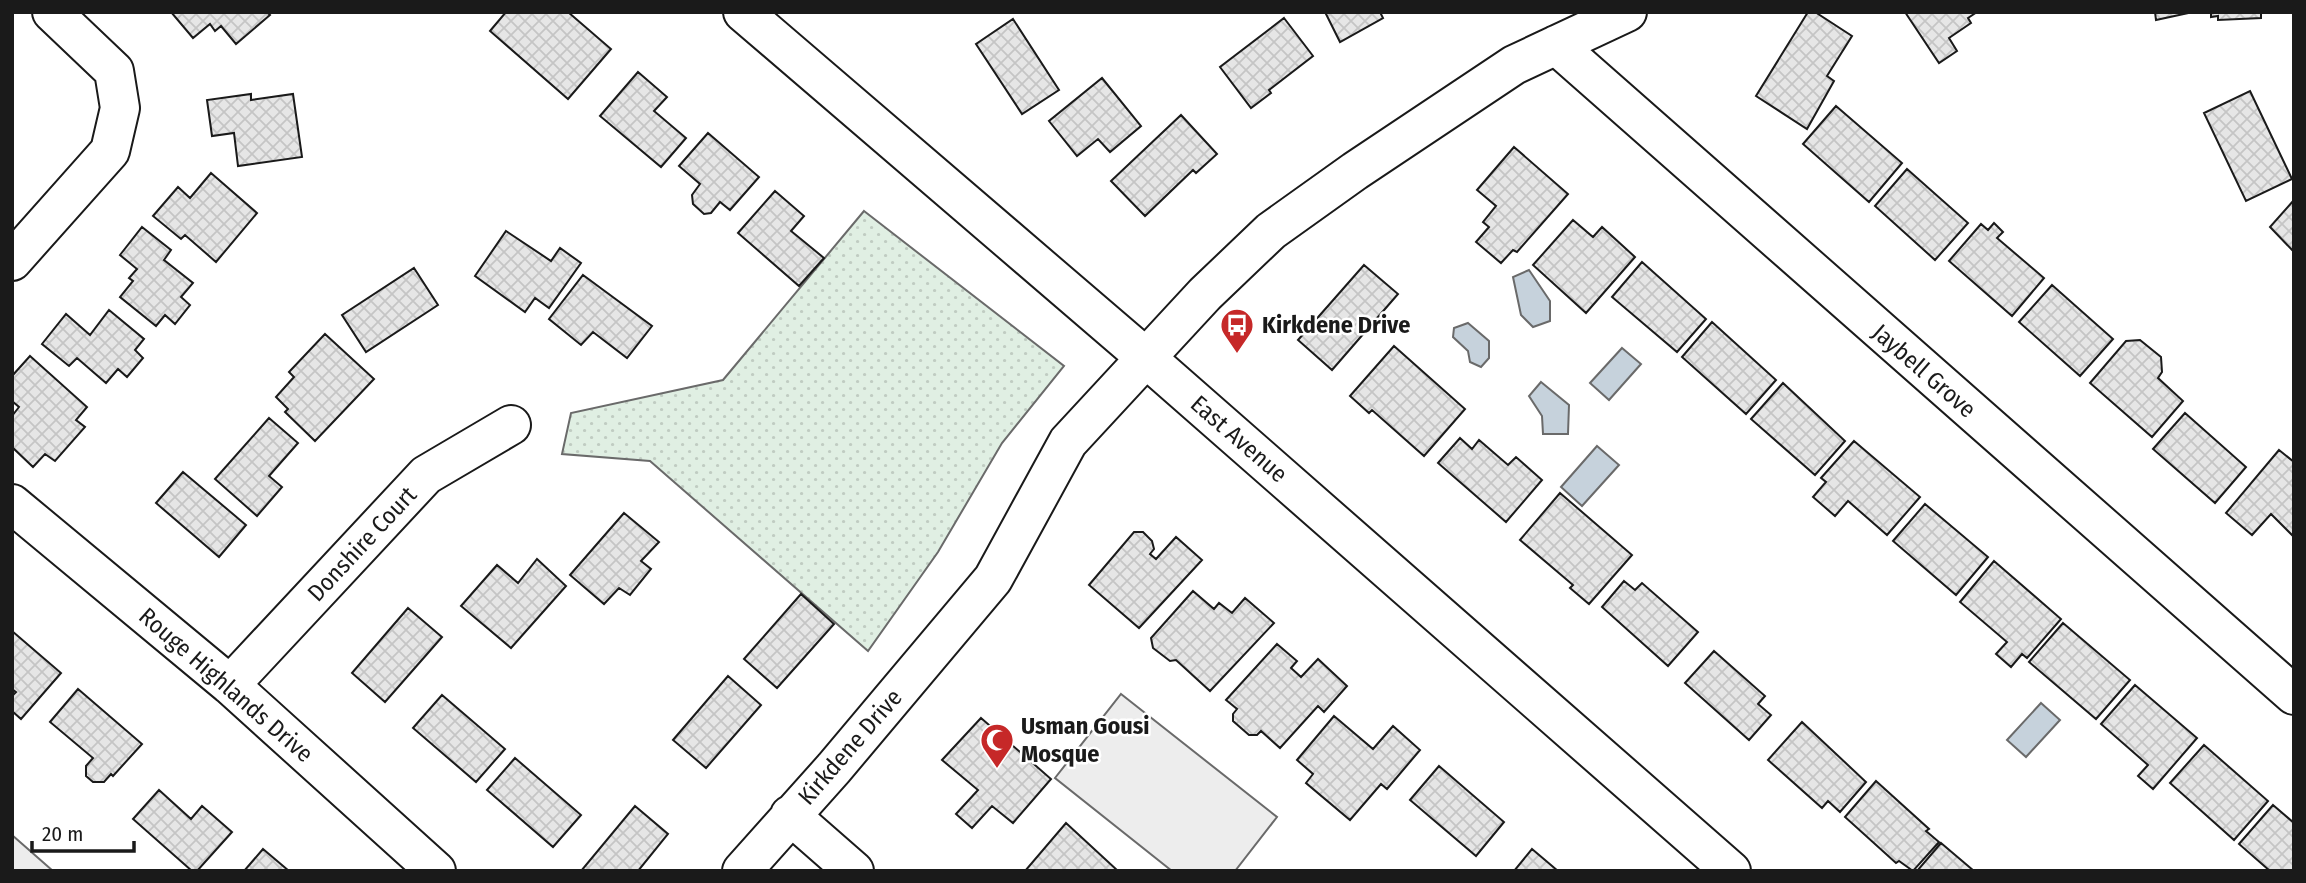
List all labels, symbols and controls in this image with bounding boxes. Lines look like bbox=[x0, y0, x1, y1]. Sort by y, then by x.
bus stop icon: Kirkdene Drive bbox=[1218, 306, 1256, 355]
place label: Kirkdene Drive bbox=[1262, 311, 1410, 339]
street label: Jaybell Grove bbox=[1867, 318, 1981, 424]
street label: East Avenue bbox=[1185, 390, 1293, 488]
street label: Donshire Court bbox=[302, 481, 422, 607]
street label: Rouge Highlands Drive bbox=[133, 602, 319, 768]
street label: Kirkdene Drive bbox=[792, 684, 908, 810]
place label: Usman Gousi Mosque bbox=[1021, 712, 1149, 768]
mosque icon: Usman Gousi Mosque bbox=[978, 721, 1016, 770]
scale bar bbox=[32, 810, 133, 854]
text: 20 m bbox=[42, 821, 83, 847]

